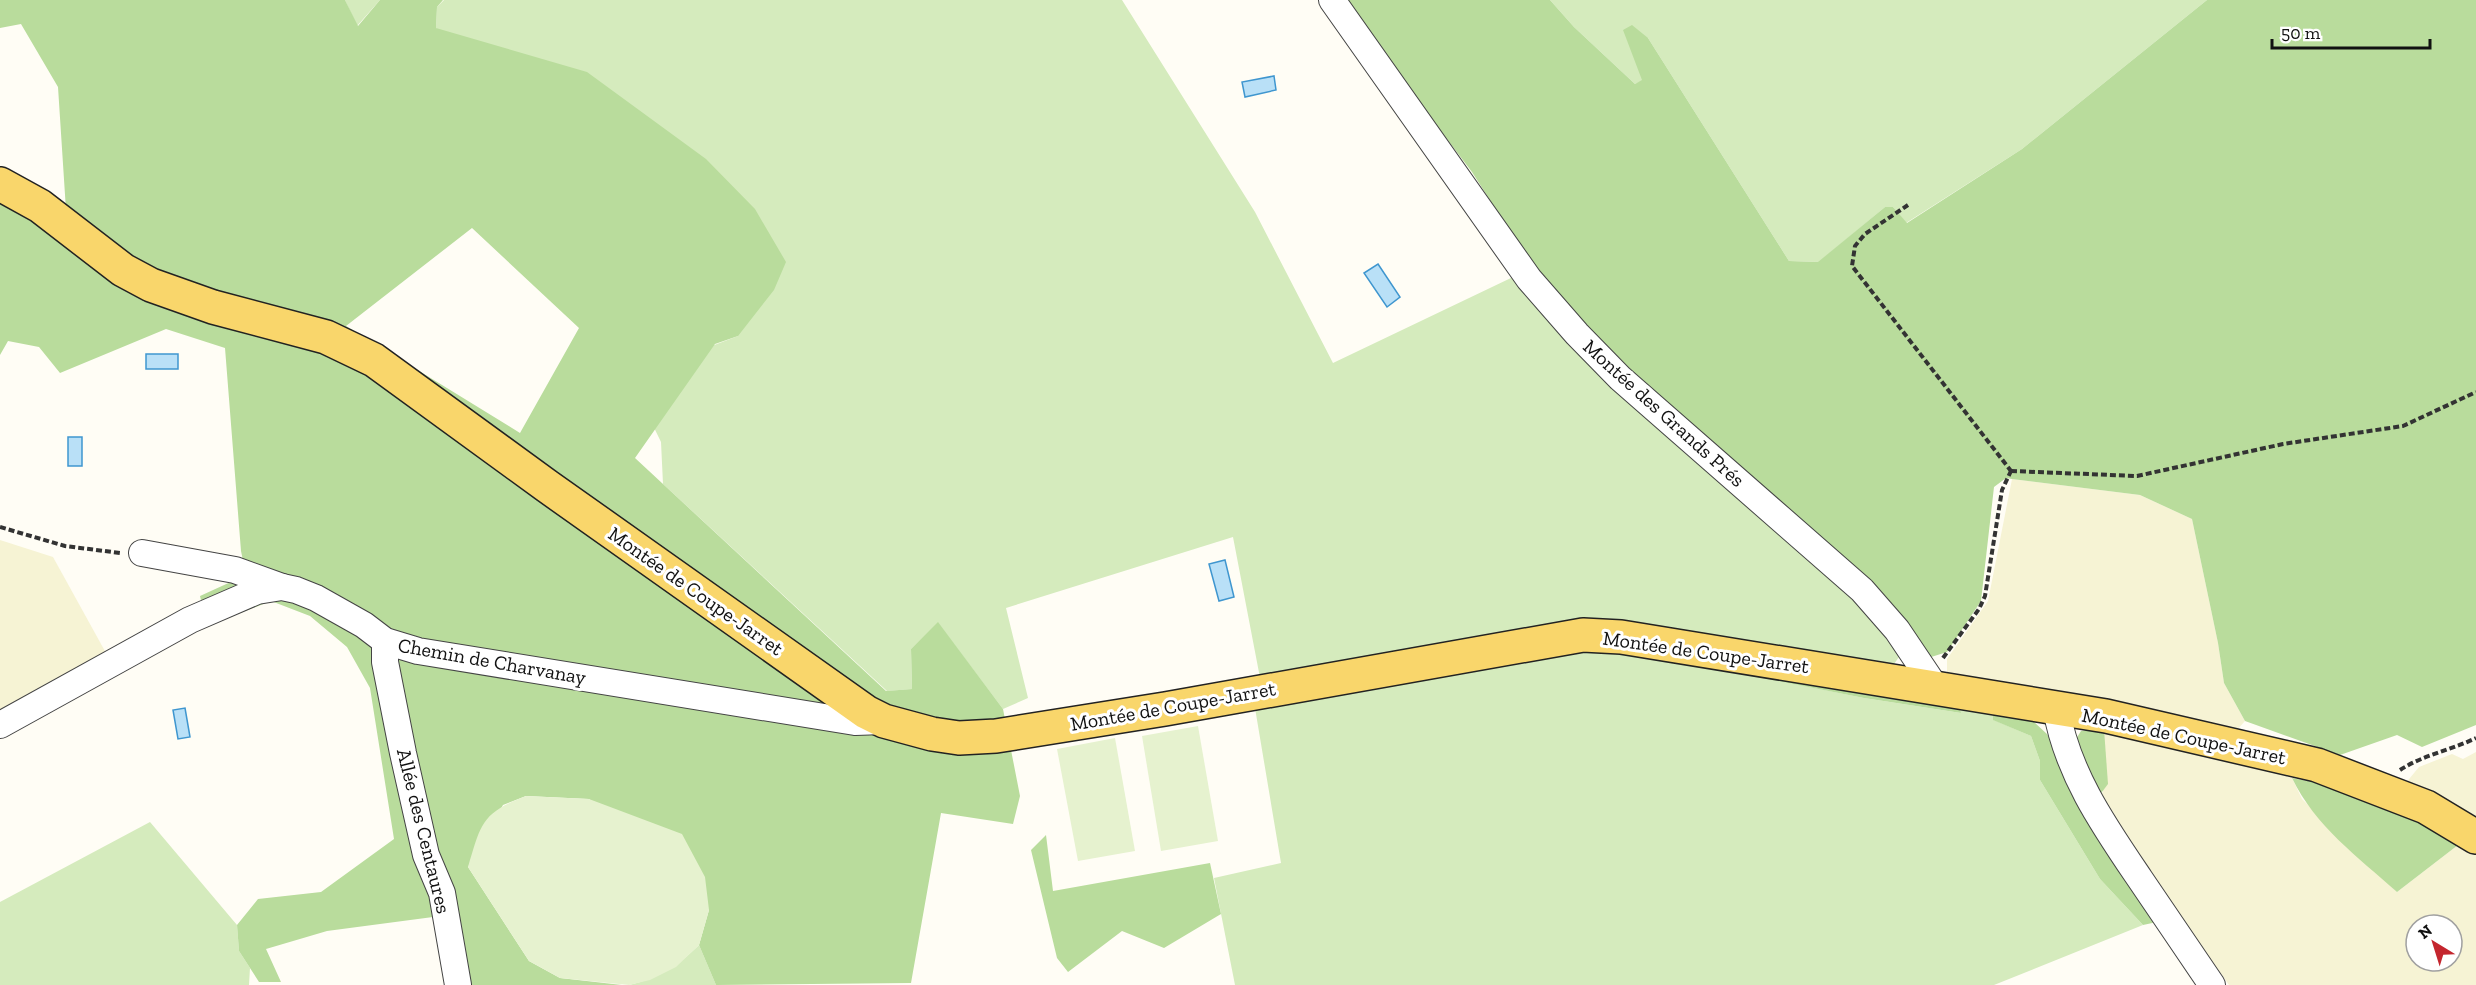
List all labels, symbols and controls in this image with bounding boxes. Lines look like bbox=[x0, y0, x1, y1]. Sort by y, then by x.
scale bar bbox=[2272, 12, 2430, 50]
text: 50 m bbox=[2281, 22, 2321, 44]
street label: Montée des Grands Prés bbox=[1578, 334, 1750, 492]
street label: Montée de Coupe-Jarret bbox=[604, 522, 789, 661]
street label: Montée de Coupe-Jarret bbox=[1601, 626, 1811, 678]
street label: Chemin de Charvanay bbox=[396, 633, 589, 689]
street label: Montée de Coupe-Jarret bbox=[1069, 676, 1278, 736]
street label: Montée de Coupe-Jarret bbox=[2080, 703, 2289, 769]
street label: Allée des Centaures bbox=[392, 746, 456, 916]
north arrow bbox=[2404, 913, 2464, 973]
text: N bbox=[2414, 920, 2436, 943]

